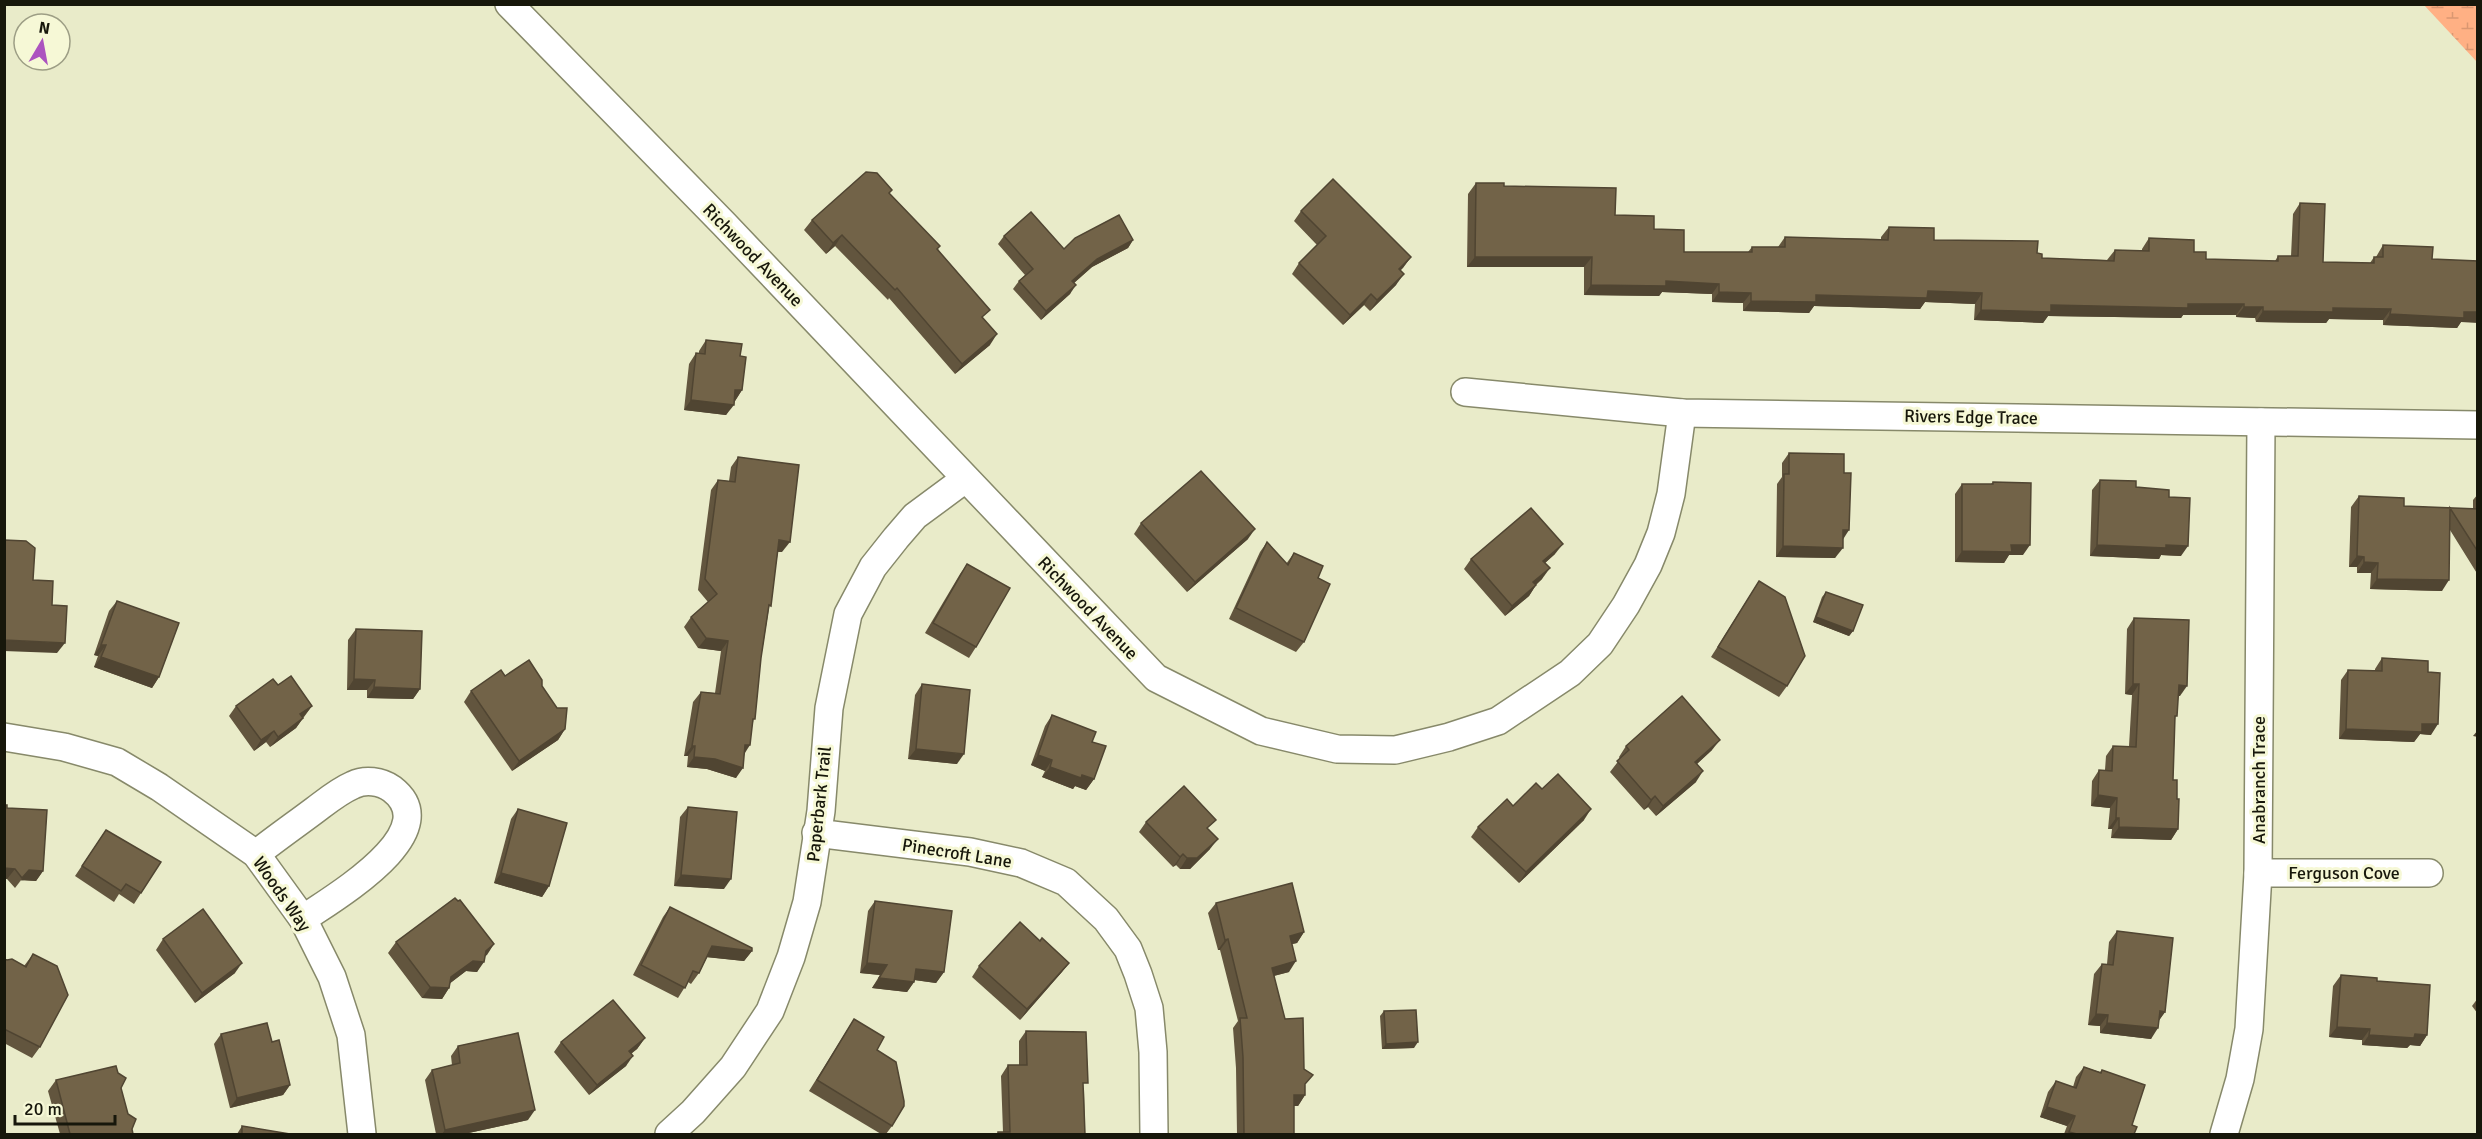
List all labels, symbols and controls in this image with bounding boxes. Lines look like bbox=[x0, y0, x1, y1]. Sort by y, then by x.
north arrow bbox=[12, 12, 72, 72]
text: N bbox=[37, 17, 52, 39]
street label: Richwood Avenue bbox=[698, 199, 808, 311]
street label: Rivers Edge Trace bbox=[1904, 405, 2038, 429]
street label: Richwood Avenue bbox=[1033, 552, 1143, 664]
street label: Anabranch Trace bbox=[2248, 716, 2270, 844]
street label: Paperbark Trail bbox=[802, 745, 836, 863]
street label: Pinecroft Lane bbox=[901, 833, 1013, 873]
street label: Woods Way bbox=[248, 852, 316, 936]
street label: Ferguson Cove bbox=[2288, 862, 2400, 884]
scale bar bbox=[15, 1088, 116, 1126]
text: 20 m bbox=[24, 1098, 62, 1120]

